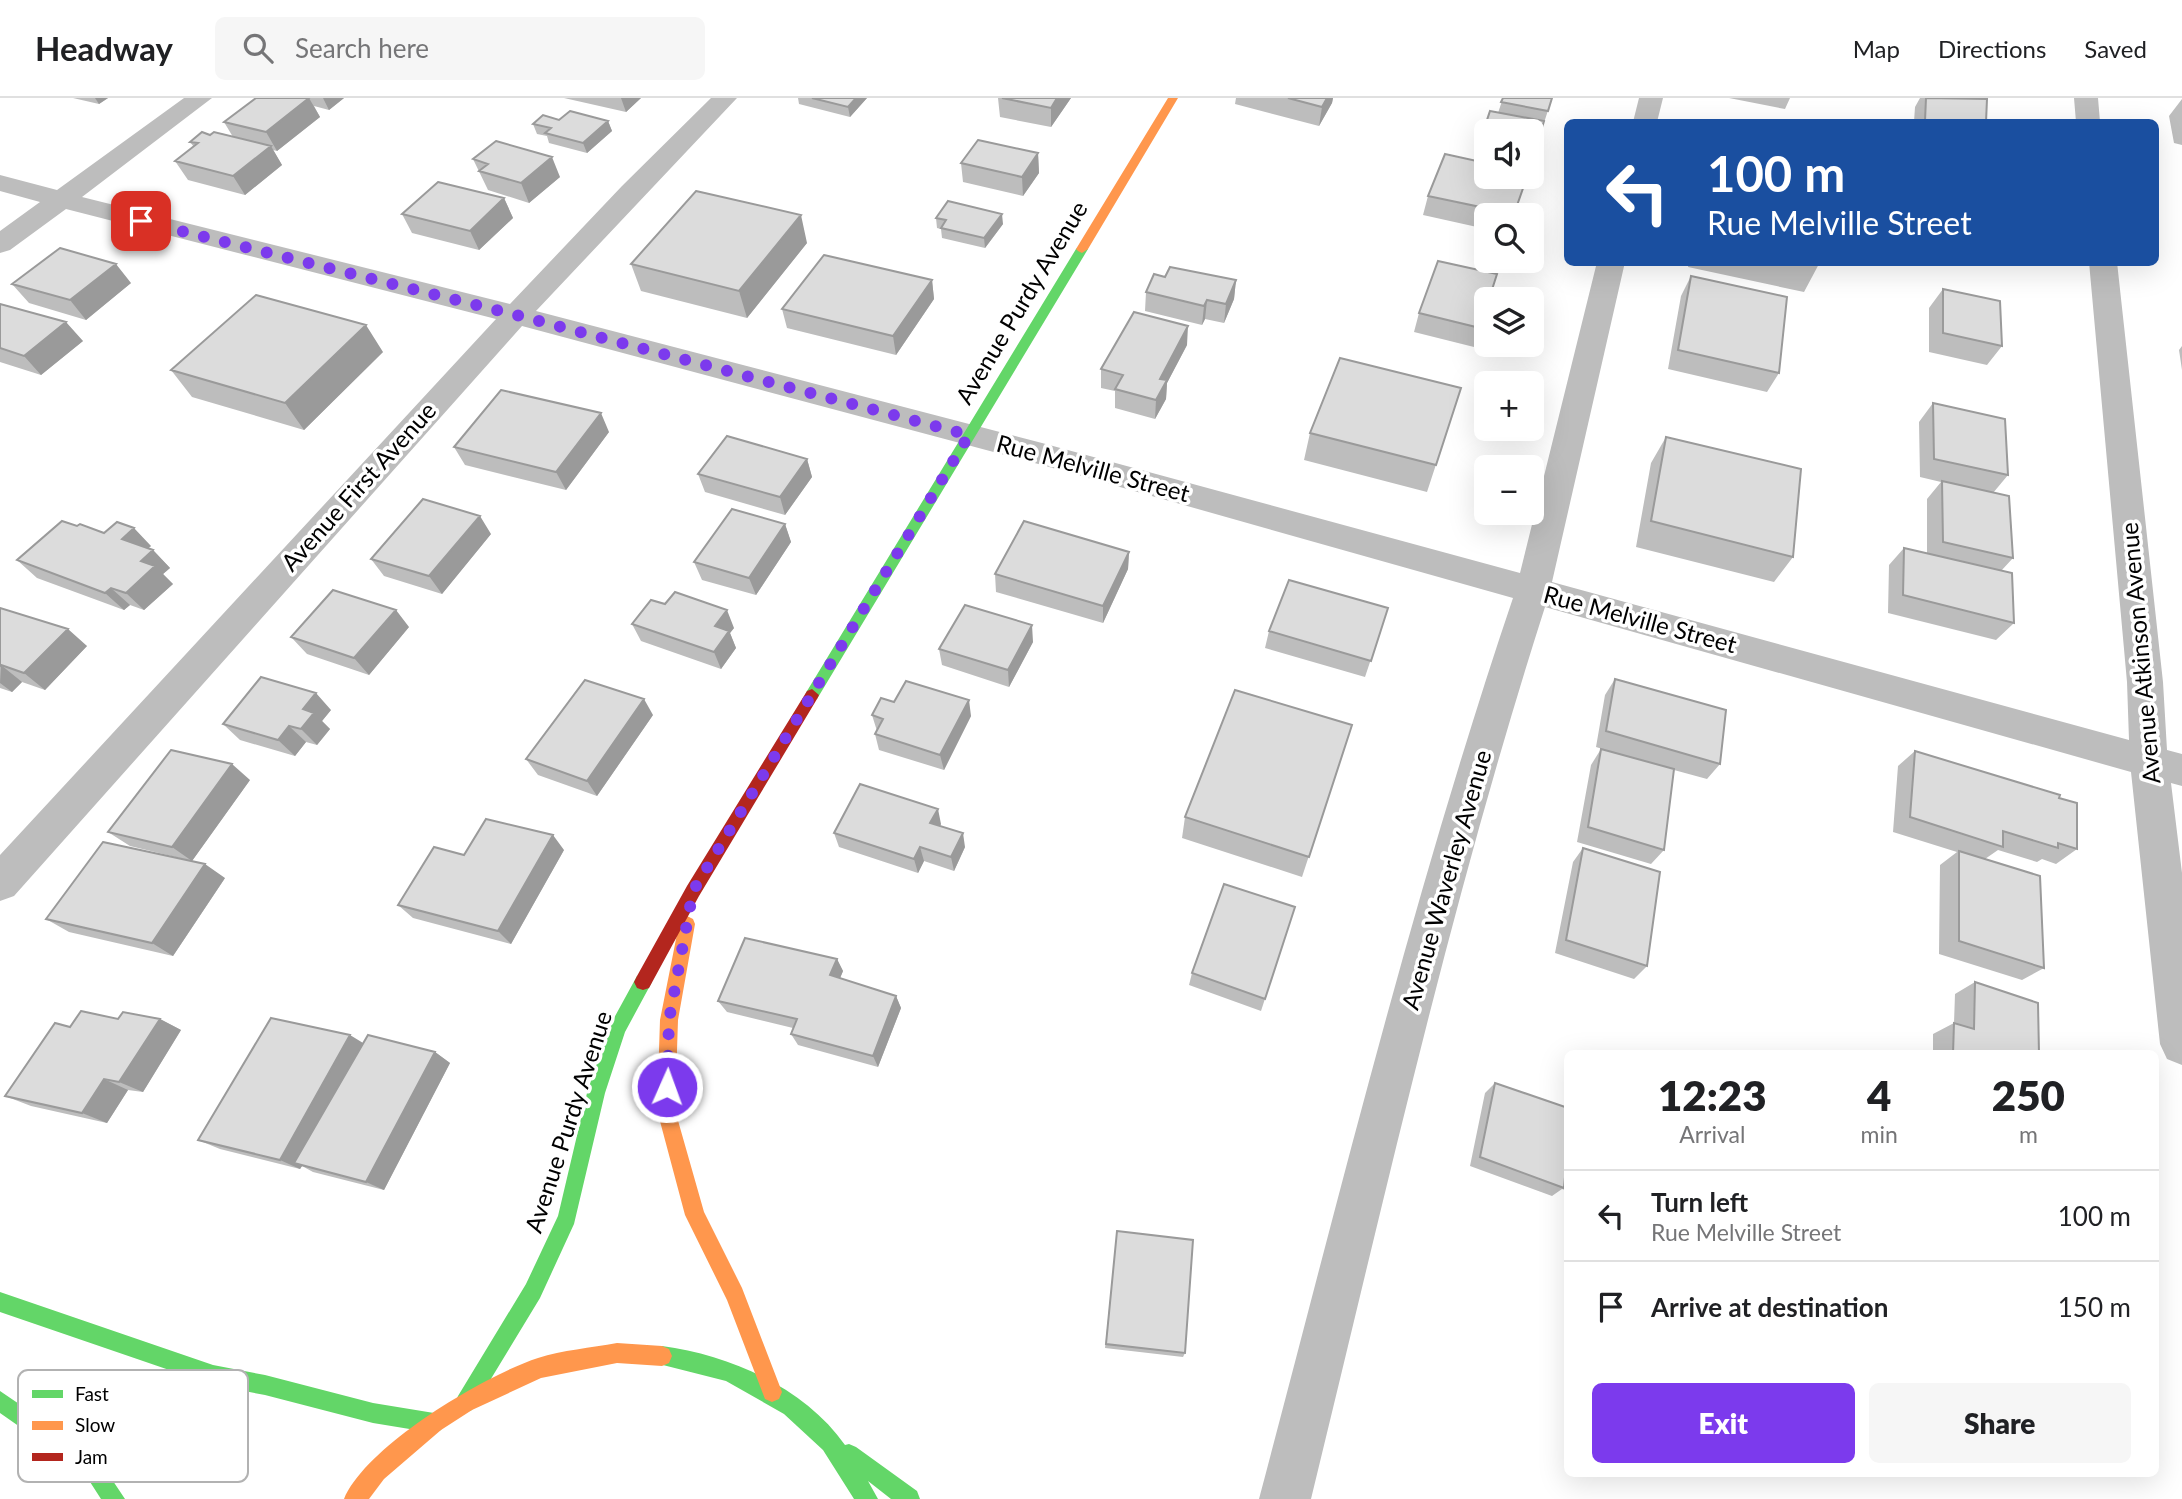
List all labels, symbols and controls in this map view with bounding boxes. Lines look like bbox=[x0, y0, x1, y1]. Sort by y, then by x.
search box bbox=[215, 17, 705, 80]
text: Headway bbox=[35, 28, 173, 68]
icon: search bbox=[239, 29, 277, 67]
text: Search here bbox=[295, 32, 429, 64]
text: Map bbox=[1853, 34, 1900, 63]
text: Directions bbox=[1938, 34, 2046, 63]
text: Saved bbox=[2084, 34, 2147, 63]
map controls bbox=[1474, 119, 1544, 525]
button: sound bbox=[1474, 119, 1544, 189]
text: 100 m bbox=[1707, 144, 1845, 202]
icon: left bbox=[1592, 147, 1683, 238]
pin bbox=[111, 191, 171, 251]
street label: Avenue Purdy Avenue bbox=[949, 196, 1093, 409]
icon: arrive bbox=[122, 202, 160, 240]
button: search bbox=[1474, 203, 1544, 273]
text: Rue Melville Street bbox=[1707, 203, 1972, 242]
button: layers bbox=[1474, 287, 1544, 357]
button: + bbox=[1474, 371, 1544, 441]
street label: Avenue First Avenue bbox=[274, 396, 441, 576]
street label: Rue Melville Street bbox=[994, 428, 1193, 507]
button: − bbox=[1474, 455, 1544, 525]
street label: Avenue Atkinson Avenue bbox=[2114, 521, 2165, 785]
street label: Rue Melville Street bbox=[1541, 579, 1740, 658]
street label: Avenue Waverley Avenue bbox=[1395, 747, 1497, 1013]
street label: Avenue Purdy Avenue bbox=[518, 1007, 617, 1236]
position arrow bbox=[630, 1050, 704, 1124]
text: 12:23 bbox=[1658, 1070, 1767, 1120]
text: 4 bbox=[1867, 1070, 1891, 1120]
text: 250 bbox=[1992, 1070, 2065, 1120]
text: Arrival bbox=[1679, 1120, 1745, 1148]
text: min bbox=[1861, 1120, 1898, 1148]
text: m bbox=[2019, 1120, 2038, 1148]
text: Turn left bbox=[1651, 1186, 1748, 1218]
icon: left bbox=[1592, 1197, 1630, 1235]
text: 100 m bbox=[2058, 1200, 2131, 1232]
text: Rue Melville Street bbox=[1651, 1218, 1841, 1246]
icon: arrive bbox=[1592, 1288, 1630, 1326]
text: Arrive at destination bbox=[1651, 1291, 1888, 1323]
text: 150 m bbox=[2058, 1291, 2131, 1323]
legend bbox=[18, 1370, 248, 1482]
text: Fast bbox=[75, 1382, 109, 1405]
button: Exit bbox=[1592, 1383, 1855, 1463]
button: Share bbox=[1869, 1383, 2131, 1463]
text: Slow bbox=[75, 1413, 115, 1436]
text: Jam bbox=[75, 1445, 108, 1468]

